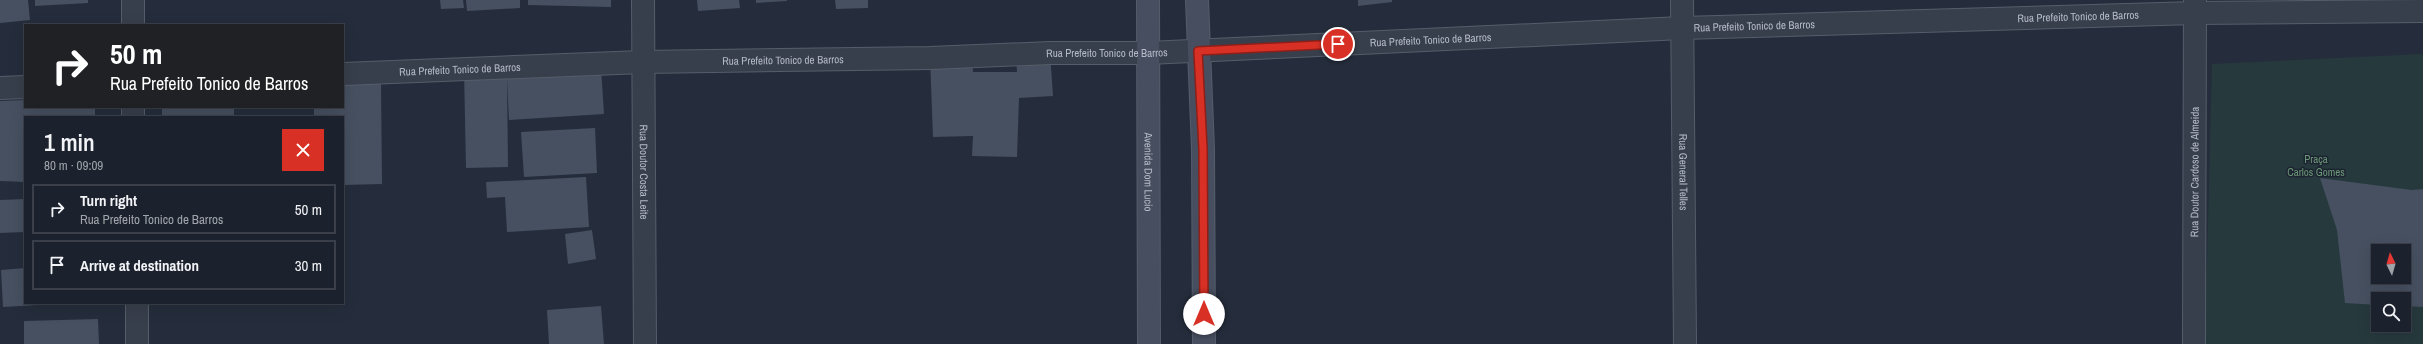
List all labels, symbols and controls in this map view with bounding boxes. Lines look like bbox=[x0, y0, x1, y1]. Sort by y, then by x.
street label: Rua Prefeito Tonico de Barros bbox=[2017, 8, 2140, 25]
street label: Rua Prefeito Tonico de Barros bbox=[1693, 17, 1816, 35]
pin bbox=[1321, 27, 1355, 61]
street label: Rua Prefeito Tonico de Barros bbox=[1370, 30, 1492, 50]
icon: arrive bbox=[1327, 33, 1349, 55]
text: 50 m bbox=[110, 35, 162, 73]
icon: right bbox=[44, 40, 96, 92]
street label: Rua Prefeito Tonico de Barros bbox=[1046, 45, 1168, 60]
street label: Rua Prefeito Tonico de Barros bbox=[722, 52, 844, 68]
street label: Rua Prefeito Tonico de Barros bbox=[399, 60, 521, 79]
text: Rua Prefeito Tonico de Barros bbox=[110, 71, 308, 96]
street label: Rua Doutor Cardoso de Almeida bbox=[2187, 107, 2202, 237]
street label: Rua Doutor Costa Leite bbox=[637, 124, 651, 220]
text: 1 min bbox=[44, 126, 95, 158]
button: close bbox=[282, 129, 324, 171]
street label: Avenida Dom Lucio bbox=[1141, 131, 1156, 212]
street label: Rua General Telles bbox=[1676, 134, 1691, 211]
park label: Praça Carlos Gomes bbox=[2287, 152, 2345, 179]
text: 80 m · 09:09 bbox=[44, 157, 103, 174]
text: Turn right bbox=[80, 190, 137, 211]
icon: right bbox=[46, 198, 68, 220]
text: 50 m bbox=[295, 199, 322, 220]
text: Rua Prefeito Tonico de Barros bbox=[80, 211, 223, 228]
north arrow bbox=[2371, 244, 2411, 284]
map controls bbox=[2371, 244, 2411, 332]
icon: arrive bbox=[46, 254, 68, 276]
text: Arrive at destination bbox=[80, 255, 199, 276]
text: 30 m bbox=[295, 255, 322, 276]
button: search bbox=[2371, 292, 2411, 332]
position arrow bbox=[1183, 293, 1225, 335]

